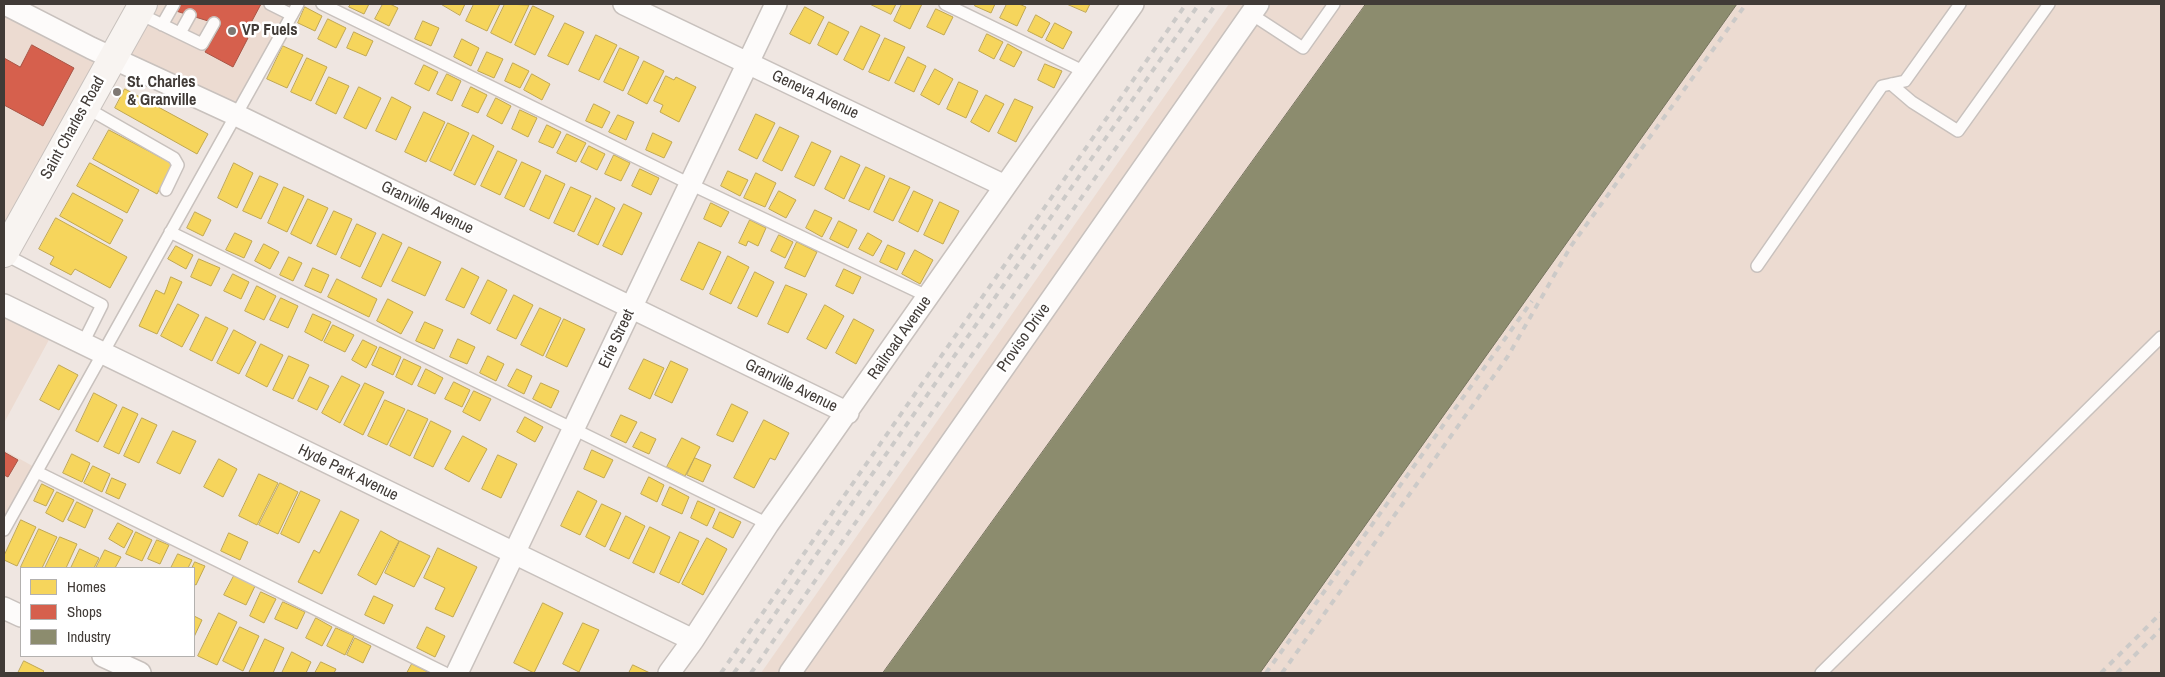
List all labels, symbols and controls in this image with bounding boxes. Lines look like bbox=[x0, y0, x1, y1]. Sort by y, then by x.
place label: VP Fuels bbox=[242, 21, 297, 41]
marker: VP Fuels bbox=[226, 25, 238, 37]
street label: Geneva Avenue bbox=[768, 66, 862, 124]
street label: Saint Charles Road bbox=[37, 73, 109, 183]
place label: St. Charles & Granville bbox=[127, 73, 196, 111]
marker: St. Charles & Granville bbox=[111, 86, 123, 98]
street label: Granville Avenue bbox=[378, 177, 476, 239]
street label: Railroad Avenue bbox=[864, 293, 936, 383]
street label: Proviso Drive bbox=[993, 300, 1055, 376]
street label: Erie Street bbox=[595, 307, 639, 371]
street label: Granville Avenue bbox=[742, 355, 840, 417]
street label: Hyde Park Avenue bbox=[295, 440, 401, 506]
legend bbox=[20, 567, 195, 657]
text: Homes bbox=[67, 576, 106, 597]
text: Shops bbox=[67, 601, 102, 622]
text: Industry bbox=[67, 626, 111, 647]

